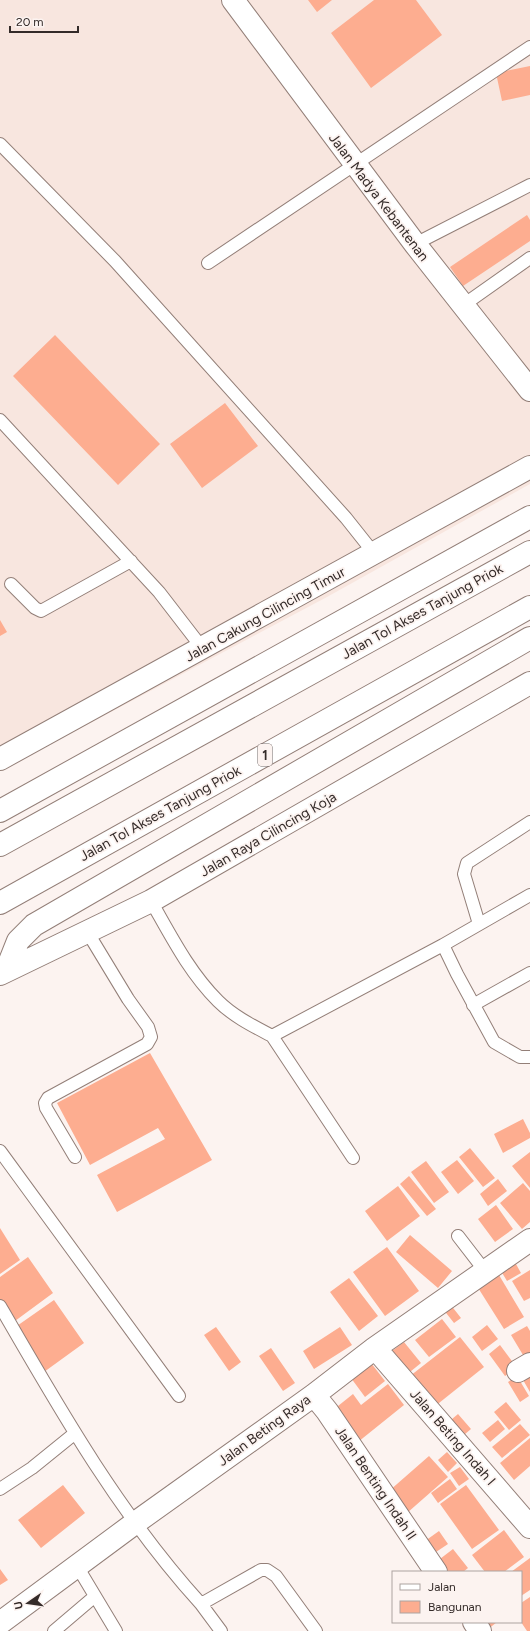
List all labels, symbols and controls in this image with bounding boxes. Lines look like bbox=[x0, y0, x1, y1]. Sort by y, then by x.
scale bar bbox=[10, 8, 78, 34]
text: 20 m bbox=[16, 15, 44, 29]
street label: Jalan Madya Kebantenan bbox=[325, 130, 432, 265]
street label: Jalan Tol Akses Tanjung Priok bbox=[339, 560, 506, 663]
street label: Jalan Cakung Cilincing Timur bbox=[182, 563, 348, 666]
road number: 1 bbox=[258, 744, 272, 766]
street label: Jalan Tol Akses Tanjung Priok bbox=[77, 762, 244, 865]
street label: Jalan Raya Cilincing Koja bbox=[197, 788, 339, 880]
street label: Jalan Beting Indah I bbox=[406, 1386, 499, 1489]
street label: Jalan Beting Raya bbox=[215, 1391, 314, 1470]
street label: Jalan Benting Indah II bbox=[331, 1423, 420, 1543]
legend bbox=[392, 1571, 522, 1623]
text: Jalan bbox=[428, 1580, 456, 1594]
north arrow bbox=[8, 1583, 48, 1623]
text: U bbox=[11, 1600, 26, 1610]
text: Bangunan bbox=[428, 1600, 482, 1614]

